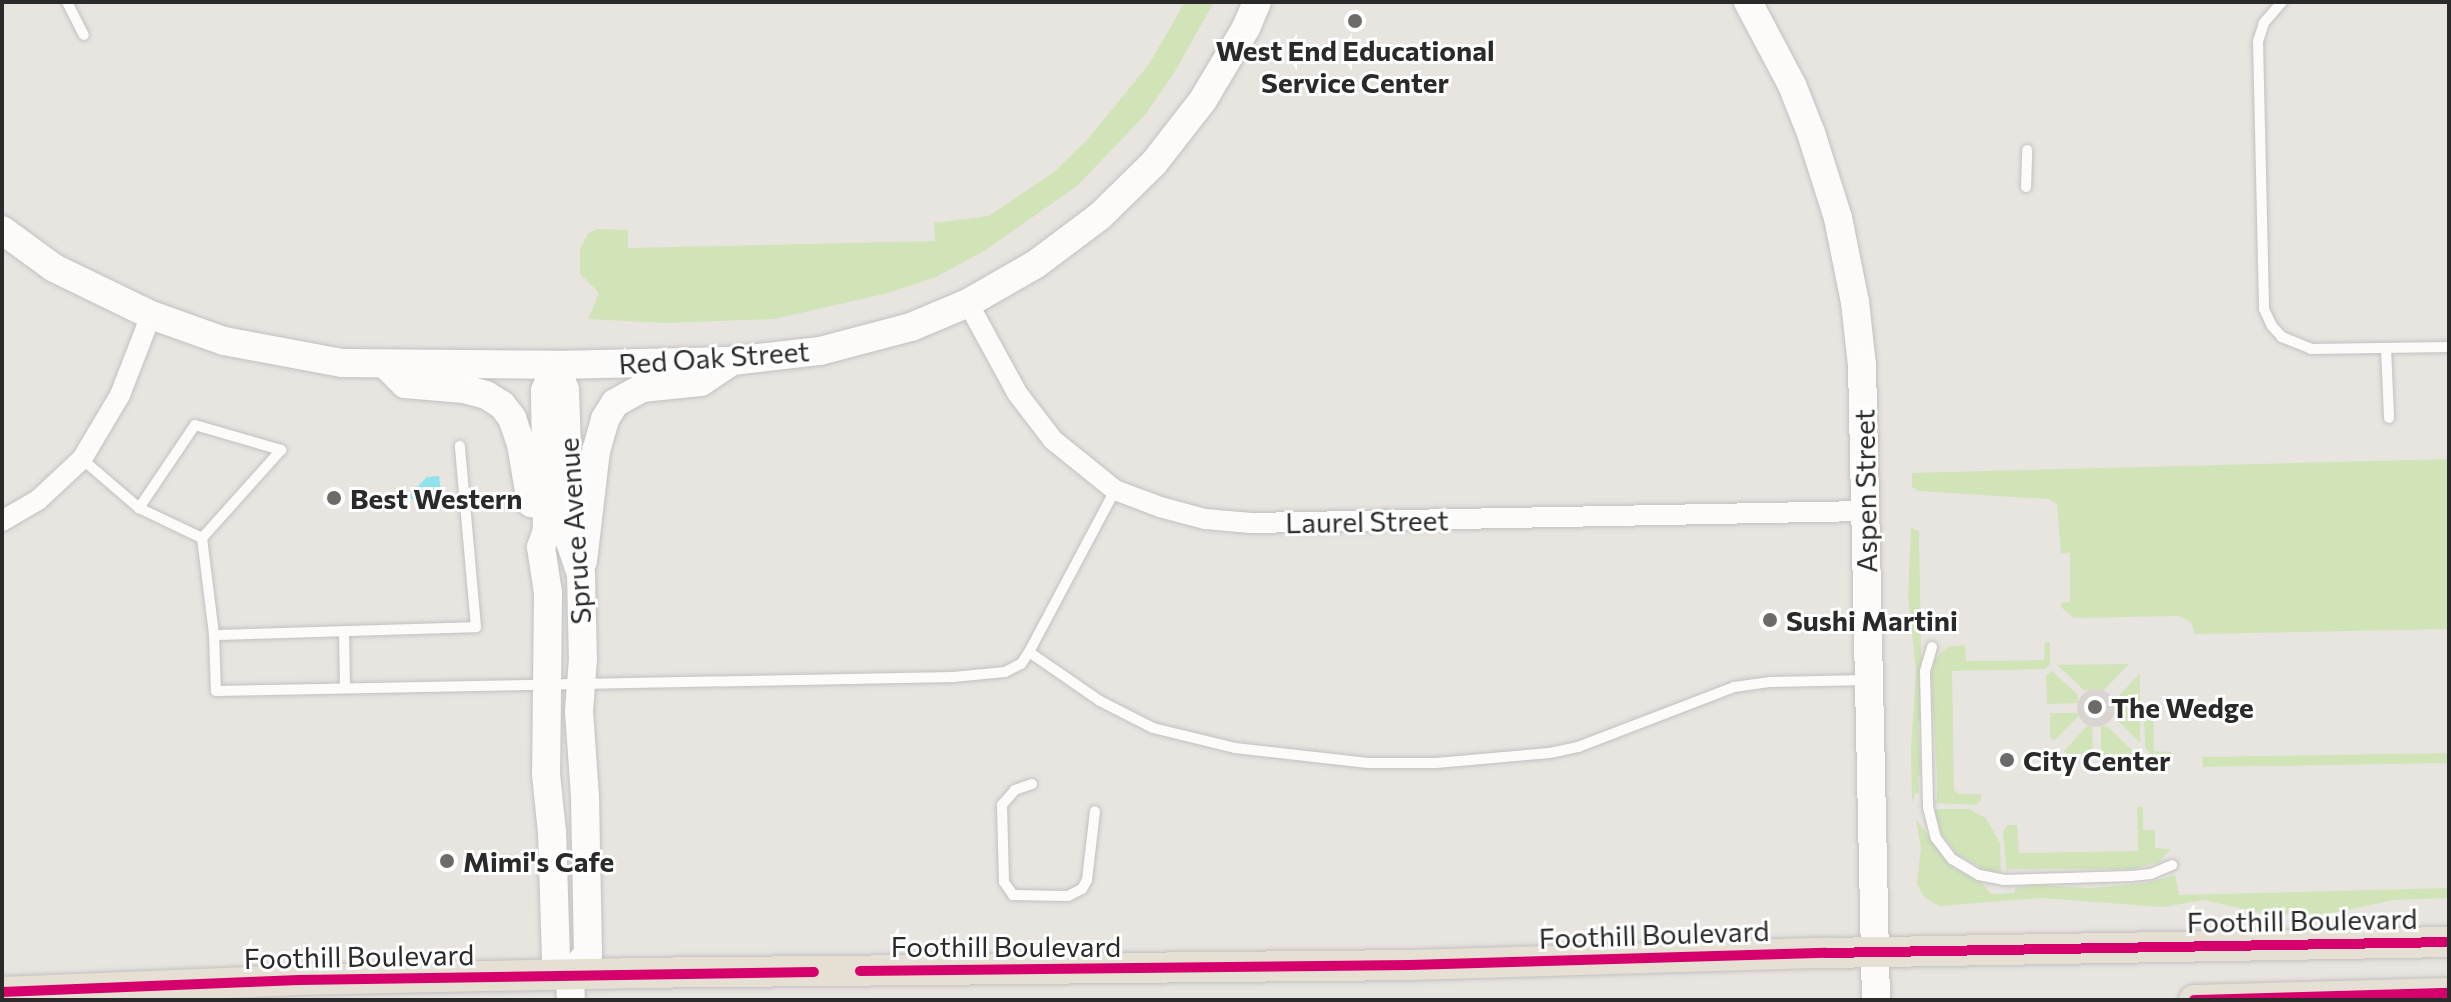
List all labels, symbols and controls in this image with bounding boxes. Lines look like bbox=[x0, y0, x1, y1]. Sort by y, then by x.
marker: West End Educational Service Center bbox=[1346, 12, 1364, 30]
place label: West End Educational Service Center bbox=[1215, 33, 1495, 99]
street label: Red Oak Street bbox=[617, 334, 811, 380]
street label: Aspen Street bbox=[1847, 409, 1883, 573]
street label: Spruce Avenue bbox=[551, 436, 597, 626]
place label: Best Western bbox=[350, 481, 523, 515]
marker: Best Western bbox=[325, 489, 343, 507]
street label: Laurel Street bbox=[1285, 503, 1449, 539]
place label: Sushi Martini bbox=[1786, 603, 1958, 637]
marker: Sushi Martini bbox=[1761, 611, 1779, 629]
place label: The Wedge bbox=[2111, 690, 2254, 724]
marker: The Wedge bbox=[2086, 698, 2104, 716]
place label: City Center bbox=[2023, 743, 2171, 777]
marker: City Center bbox=[1998, 751, 2016, 769]
place label: Mimi's Cafe bbox=[463, 844, 614, 878]
marker: Mimi's Cafe bbox=[438, 852, 456, 870]
street label: Foothill Boulevard bbox=[2186, 901, 2418, 939]
street label: Foothill Boulevard bbox=[1538, 913, 1770, 955]
street label: Foothill Boulevard bbox=[891, 929, 1121, 963]
street label: Foothill Boulevard bbox=[243, 937, 475, 975]

